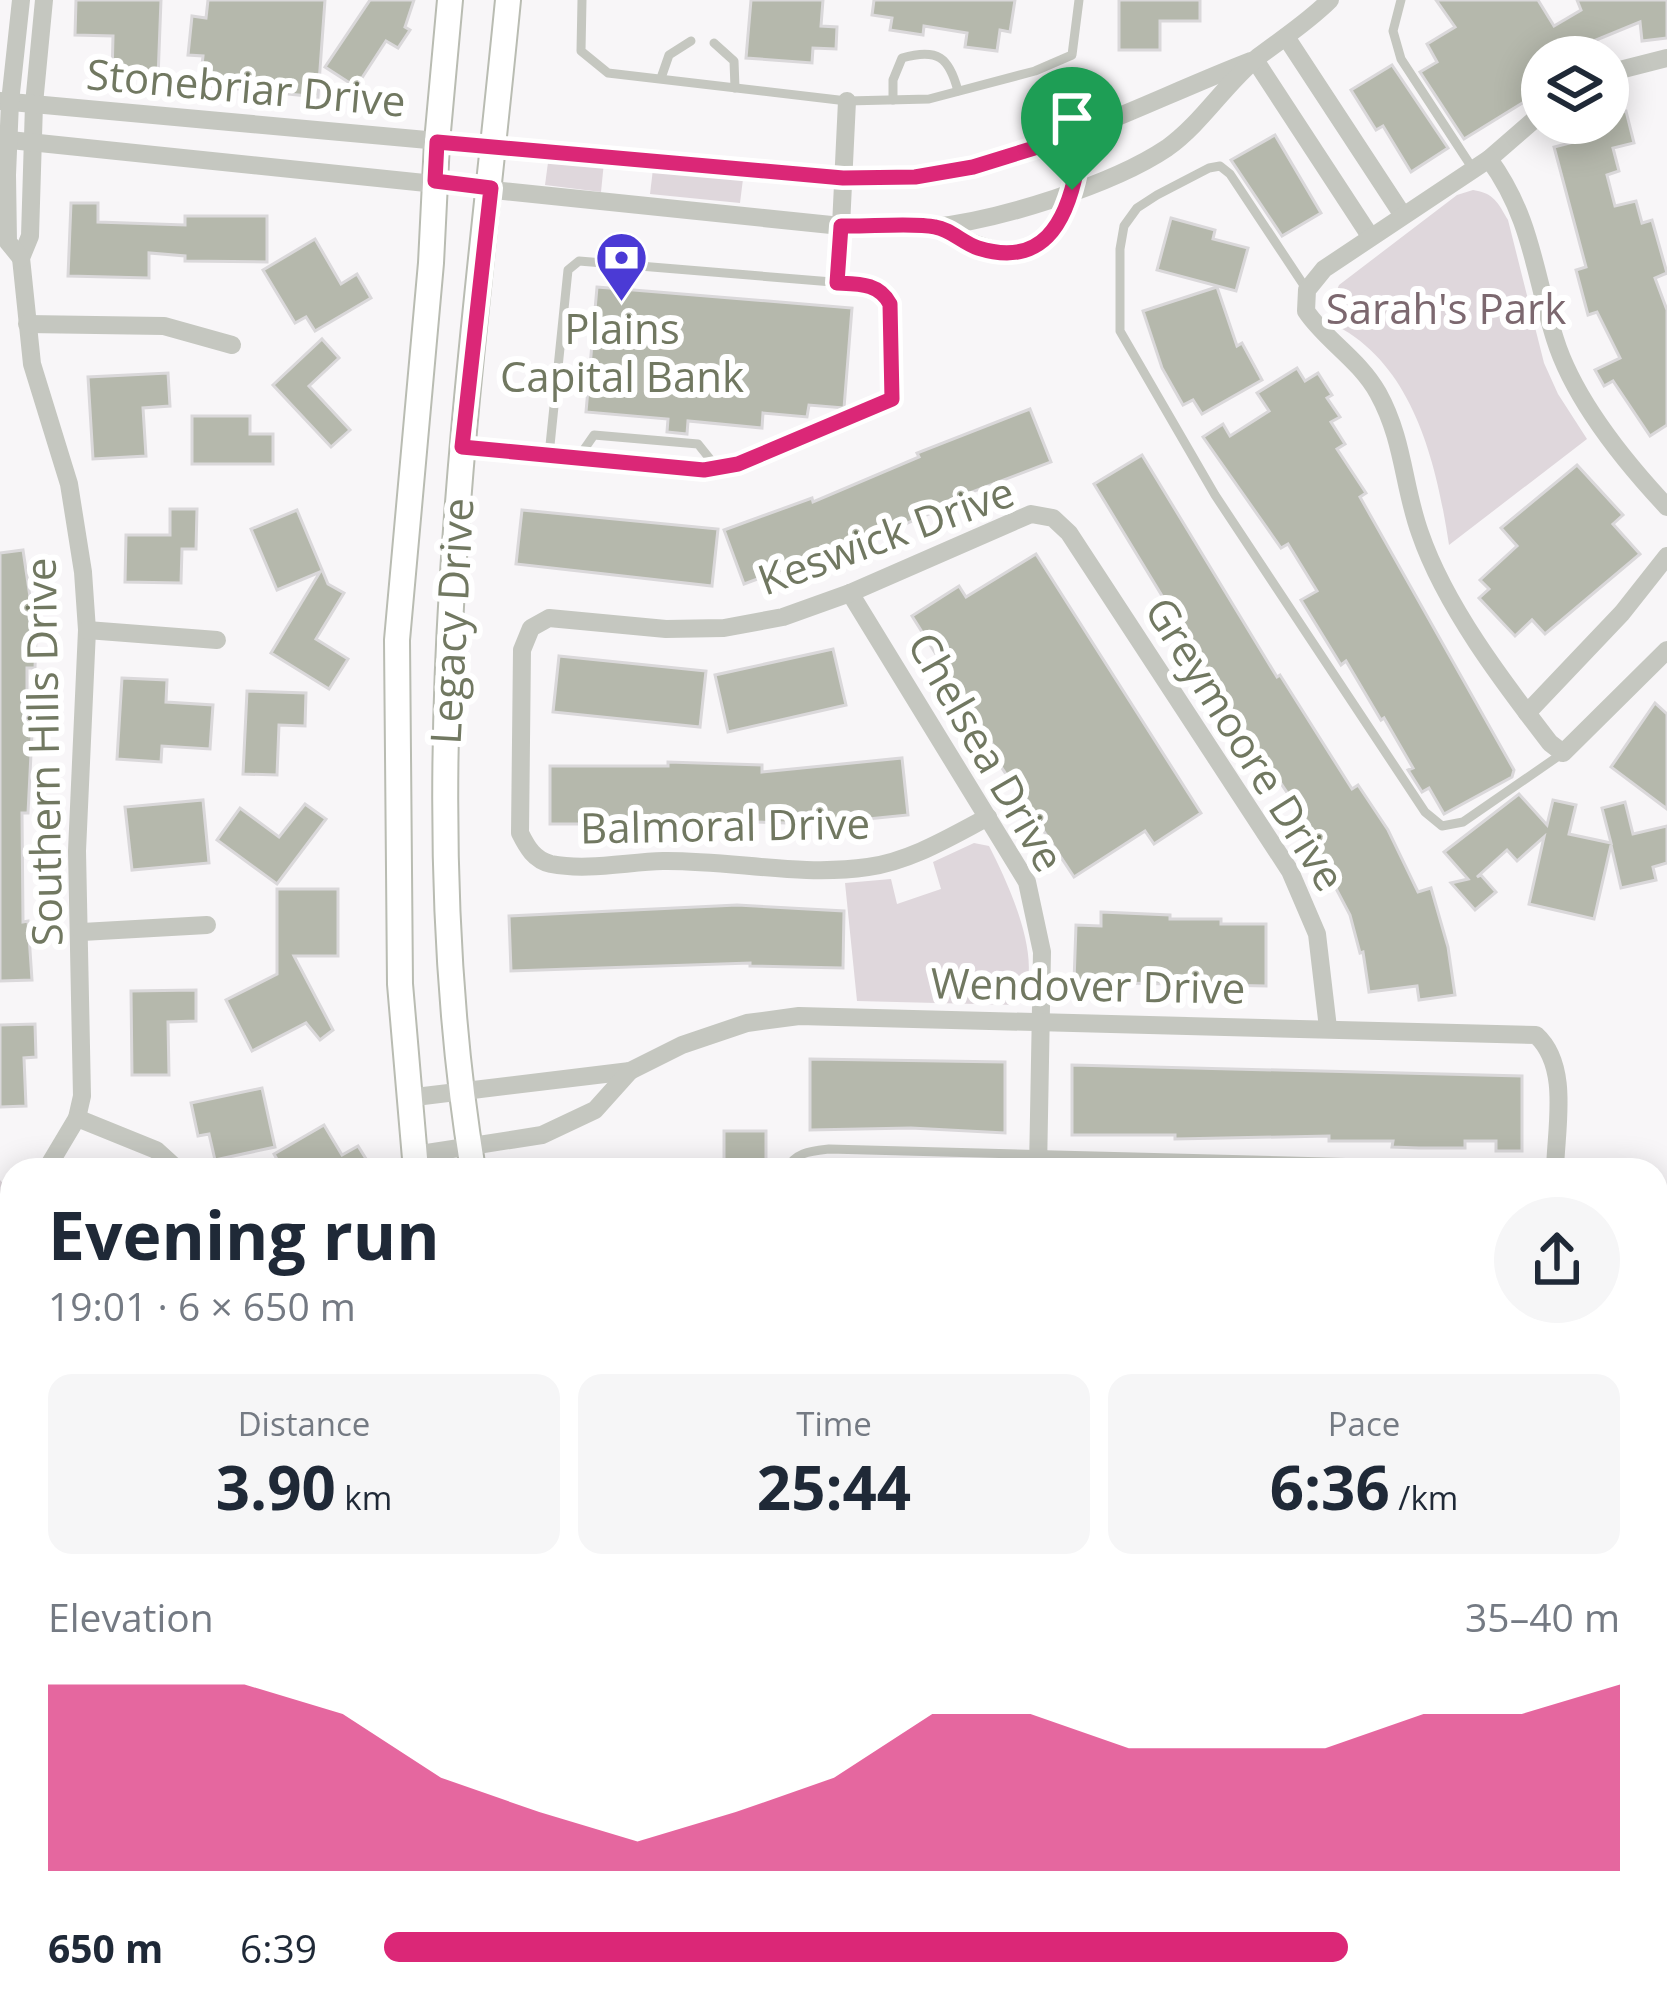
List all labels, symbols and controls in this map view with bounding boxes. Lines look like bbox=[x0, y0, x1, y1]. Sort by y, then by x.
map controls bbox=[1521, 36, 1629, 144]
button: layers bbox=[1521, 36, 1629, 144]
street label: Stonebriar Drive bbox=[84, 44, 408, 129]
pin bbox=[1021, 67, 1123, 190]
icon: arrive bbox=[1039, 85, 1105, 151]
bank icon: Plains Capital Bank bbox=[594, 229, 650, 303]
park label: Sarah's Park bbox=[1326, 279, 1566, 336]
place label: Plains Capital Bank bbox=[500, 299, 744, 404]
street label: Keswick Drive bbox=[750, 462, 1021, 607]
street label: Legacy Drive bbox=[416, 496, 485, 746]
street label: Southern Hills Drive bbox=[11, 557, 74, 947]
street label: Greymoore Drive bbox=[1133, 586, 1360, 901]
street label: Chelsea Drive bbox=[896, 621, 1079, 881]
street label: Balmoral Drive bbox=[579, 793, 870, 856]
street label: Wendover Drive bbox=[930, 953, 1246, 1016]
text: Evening run bbox=[48, 1189, 440, 1279]
button: share bbox=[1494, 1197, 1620, 1323]
text: 19:01 · 6 × 650 m bbox=[48, 1279, 356, 1332]
text: Distance bbox=[238, 1401, 370, 1446]
text: Time bbox=[796, 1401, 872, 1446]
text: Pace bbox=[1328, 1401, 1400, 1446]
text: 3.90 bbox=[216, 1446, 336, 1528]
text: 25:44 bbox=[757, 1446, 911, 1528]
text: 6:36 bbox=[1270, 1446, 1390, 1528]
text: km bbox=[336, 1475, 392, 1520]
text: /km bbox=[1390, 1475, 1458, 1520]
text: Elevation bbox=[48, 1590, 214, 1643]
text: 35–40 m bbox=[1465, 1590, 1620, 1643]
text: 650 m bbox=[48, 1921, 163, 1974]
text: 6:39 bbox=[240, 1921, 317, 1974]

